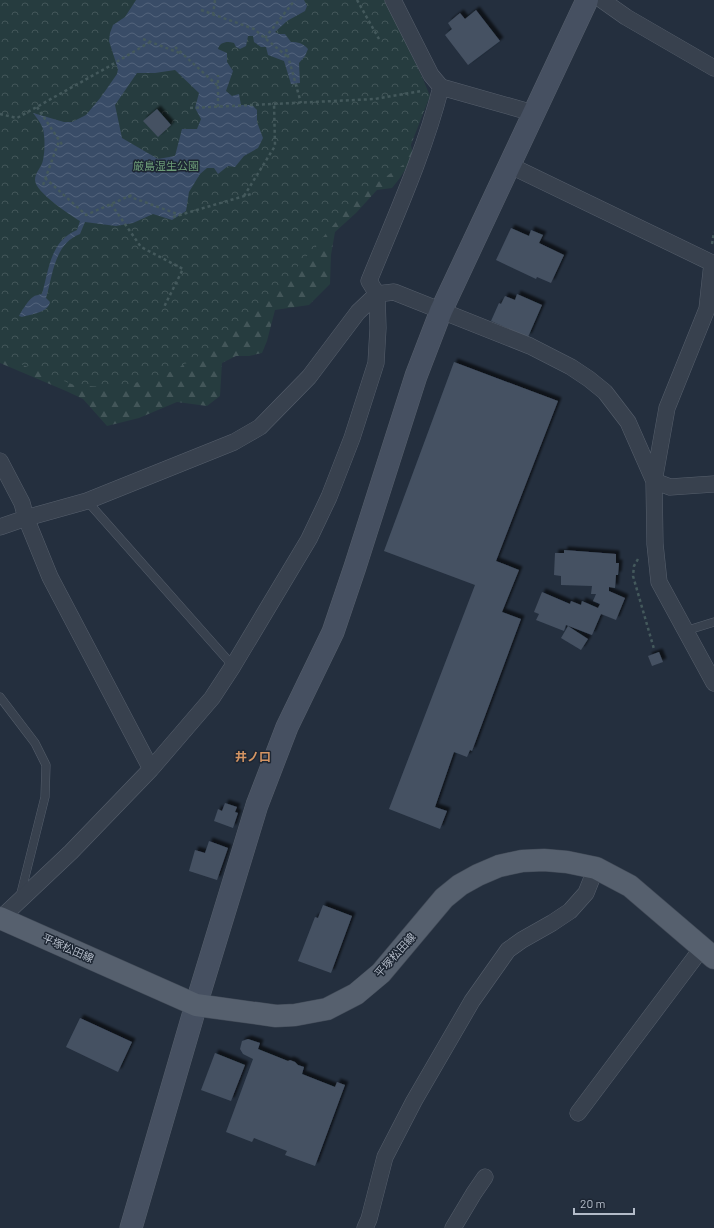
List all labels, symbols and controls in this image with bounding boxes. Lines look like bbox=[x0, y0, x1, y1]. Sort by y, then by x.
park label: 厳島湿生公園 bbox=[133, 159, 199, 172]
district label: 井ノ口 bbox=[235, 749, 271, 763]
street label: 平塚松田線 bbox=[40, 930, 96, 965]
street label: 平塚松田線 bbox=[371, 930, 418, 979]
scale bar bbox=[574, 1190, 634, 1216]
text: 20 m bbox=[580, 1196, 606, 1210]

